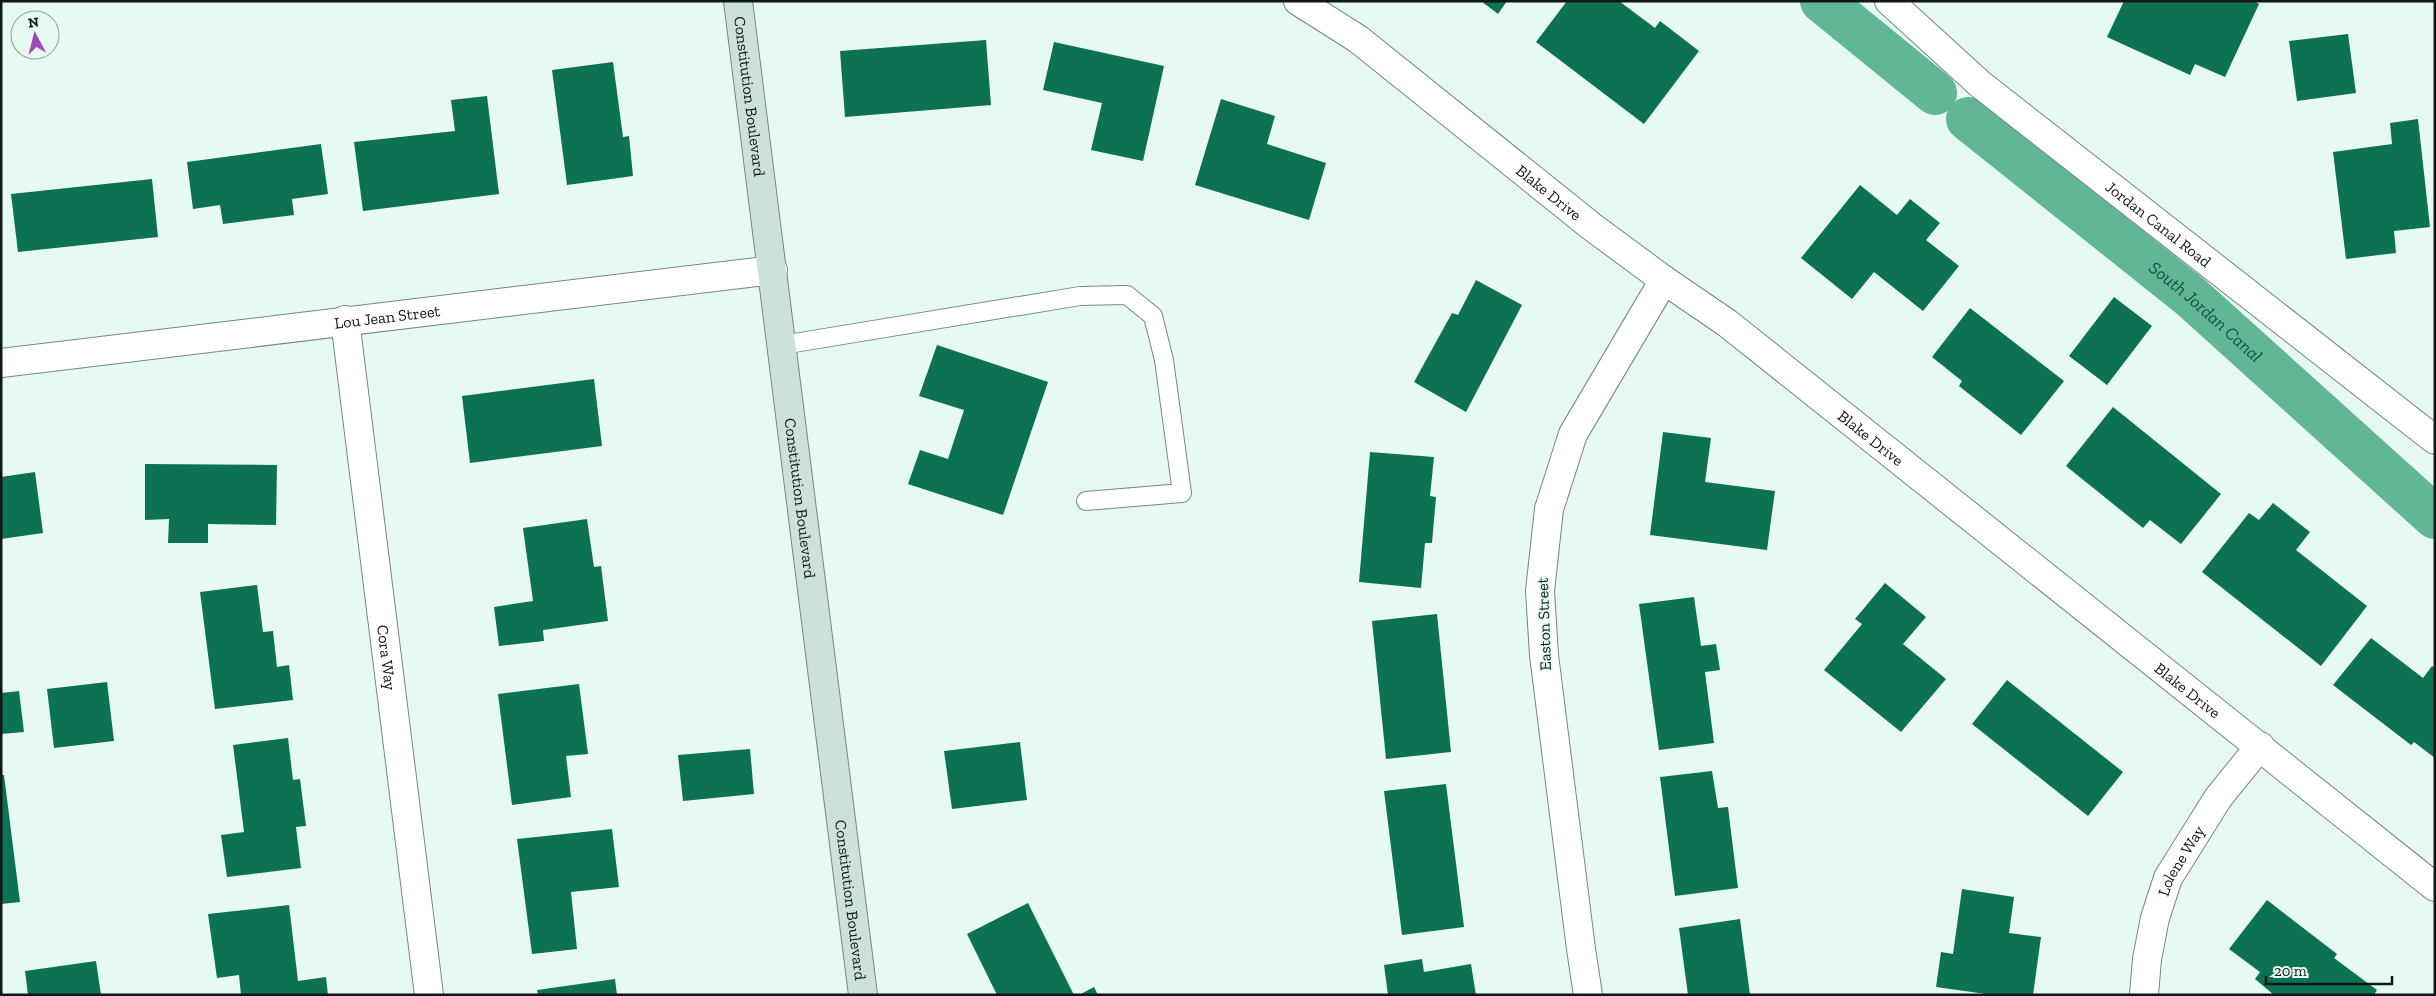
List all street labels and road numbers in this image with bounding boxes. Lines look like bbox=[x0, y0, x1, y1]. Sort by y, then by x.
street label: Constitution Boulevard bbox=[730, 15, 769, 178]
street label: Blake Drive bbox=[1512, 160, 1586, 224]
street label: Jordan Canal Road bbox=[2102, 177, 2215, 271]
street label: Lou Jean Street bbox=[333, 301, 441, 332]
street label: Blake Drive bbox=[1834, 406, 1908, 470]
street label: Constitution Boulevard bbox=[781, 417, 820, 580]
street label: Easton Street bbox=[1533, 577, 1555, 671]
street label: Cora Way bbox=[373, 623, 401, 692]
street label: Blake Drive bbox=[2151, 658, 2224, 722]
street label: Constitution Boulevard bbox=[832, 819, 871, 981]
street label: Lolene Way bbox=[2153, 821, 2208, 898]

